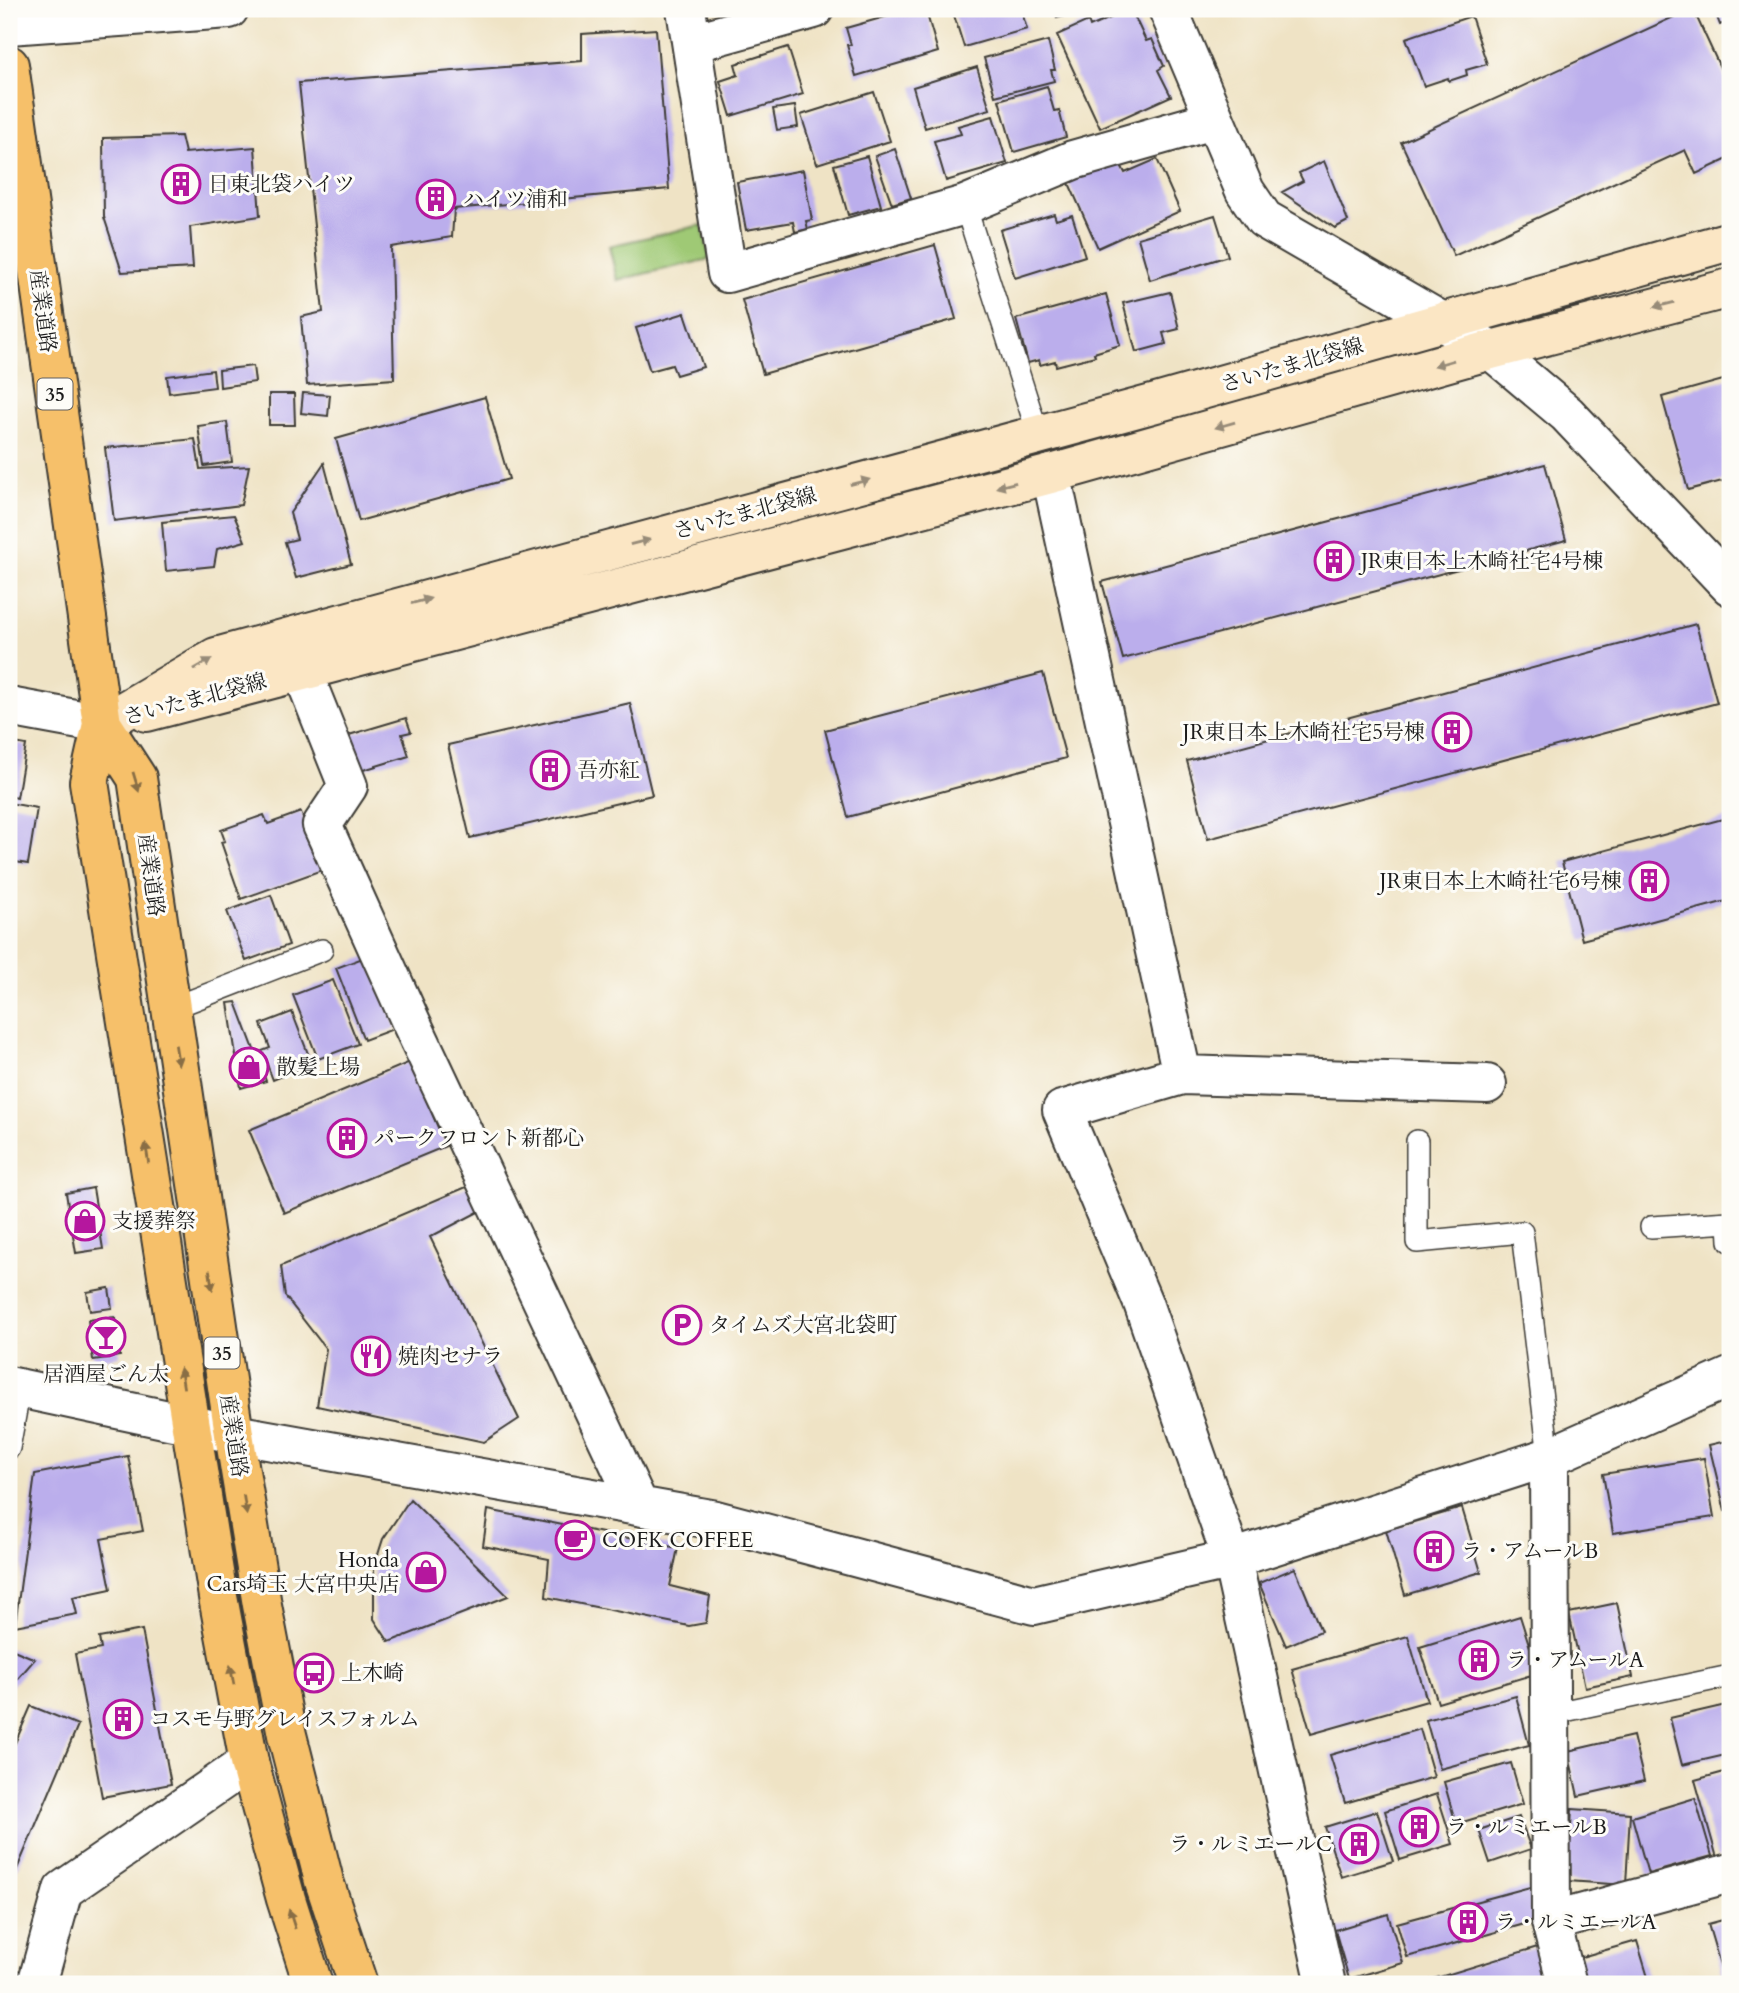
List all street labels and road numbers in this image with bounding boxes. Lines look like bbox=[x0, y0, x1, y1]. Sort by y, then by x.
street label: 産業道路 bbox=[22, 267, 63, 355]
street label: さいたま北袋線 bbox=[1217, 331, 1367, 400]
road number: 35 bbox=[38, 378, 72, 410]
street label: さいたま北袋線 bbox=[670, 480, 820, 547]
street label: さいたま北袋線 bbox=[120, 666, 270, 733]
street label: 産業道路 bbox=[130, 831, 171, 919]
road number: 35 bbox=[204, 1338, 240, 1368]
street label: 産業道路 bbox=[213, 1392, 254, 1480]

